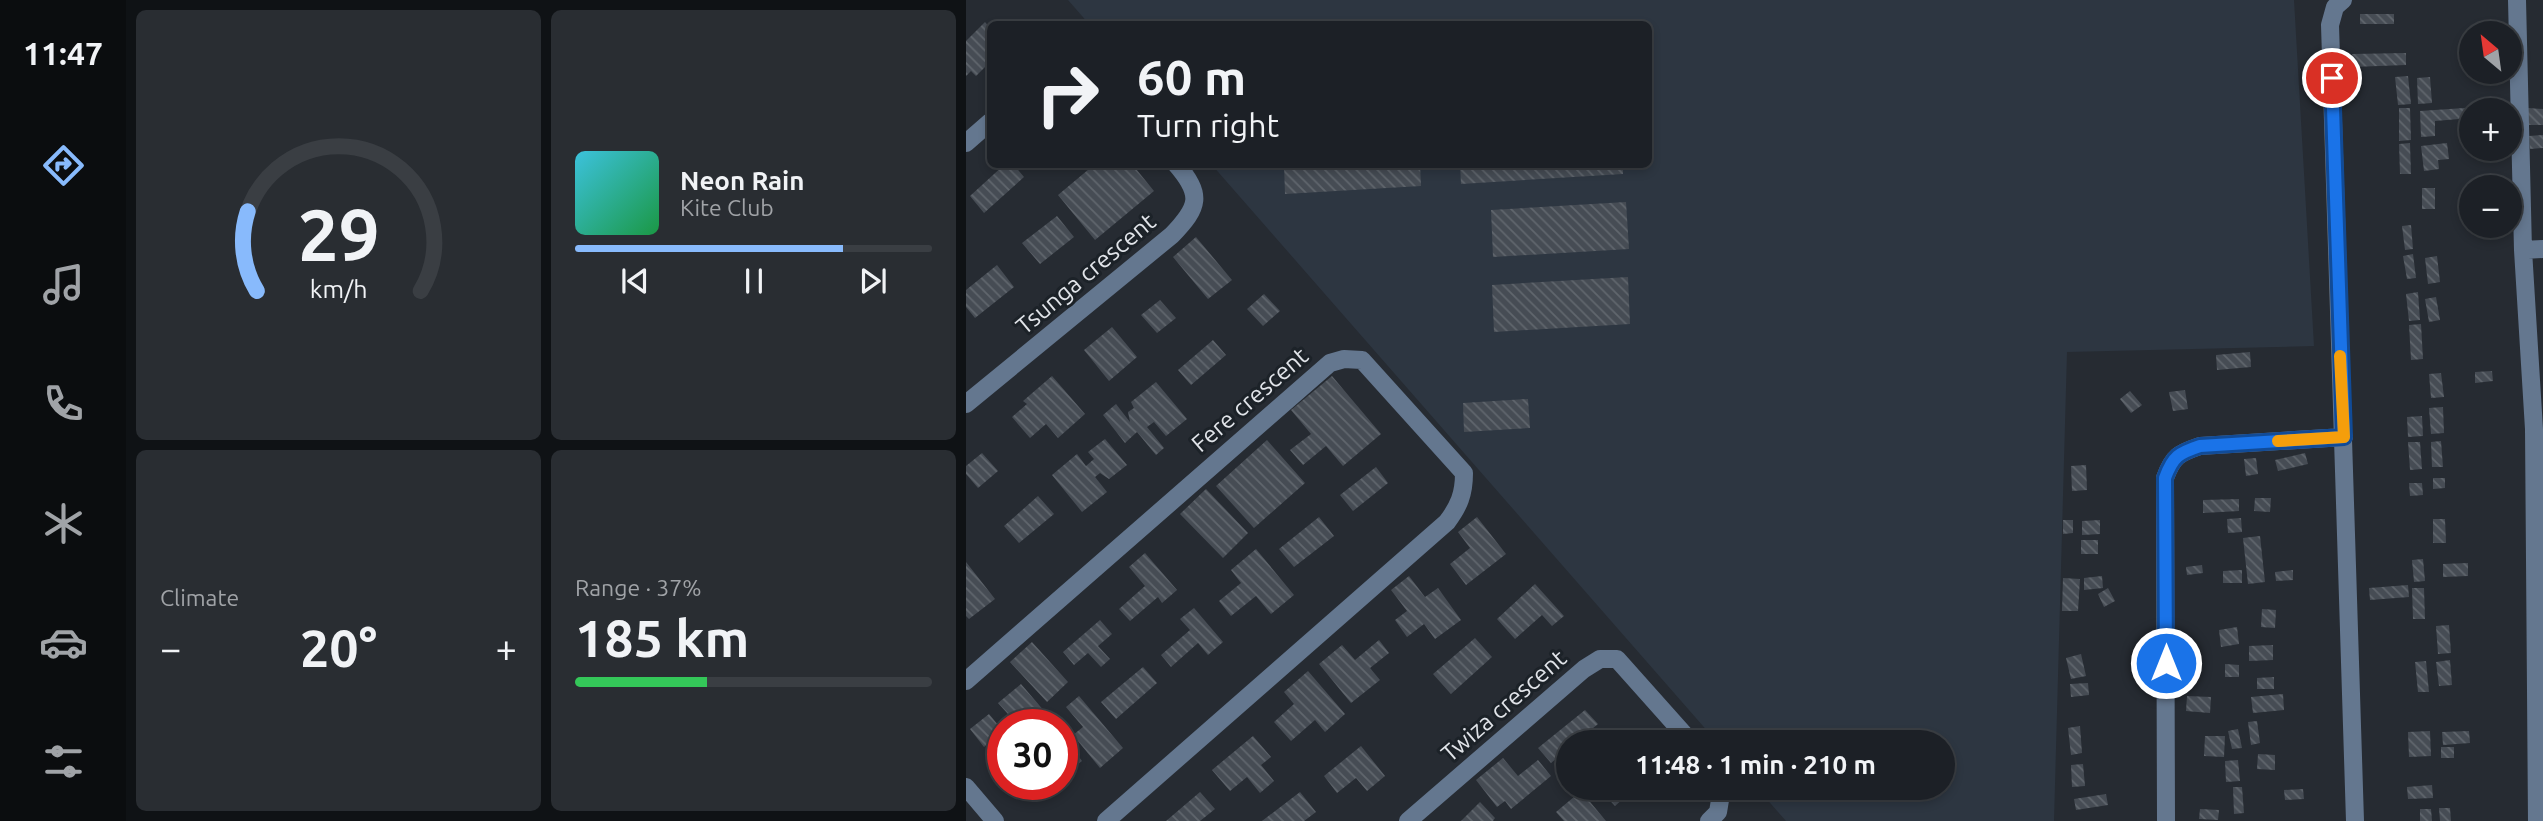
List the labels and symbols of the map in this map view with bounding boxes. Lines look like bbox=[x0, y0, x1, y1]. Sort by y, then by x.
north arrow bbox=[2459, 21, 2522, 84]
pin bbox=[2302, 48, 2362, 108]
street label: Tsunga crescent bbox=[1011, 207, 1161, 340]
street label: Fere crescent bbox=[1186, 341, 1314, 457]
position arrow bbox=[2129, 626, 2203, 700]
street label: Twiza crescent bbox=[1436, 644, 1572, 767]
speed limit sign: 30 bbox=[987, 709, 1078, 800]

